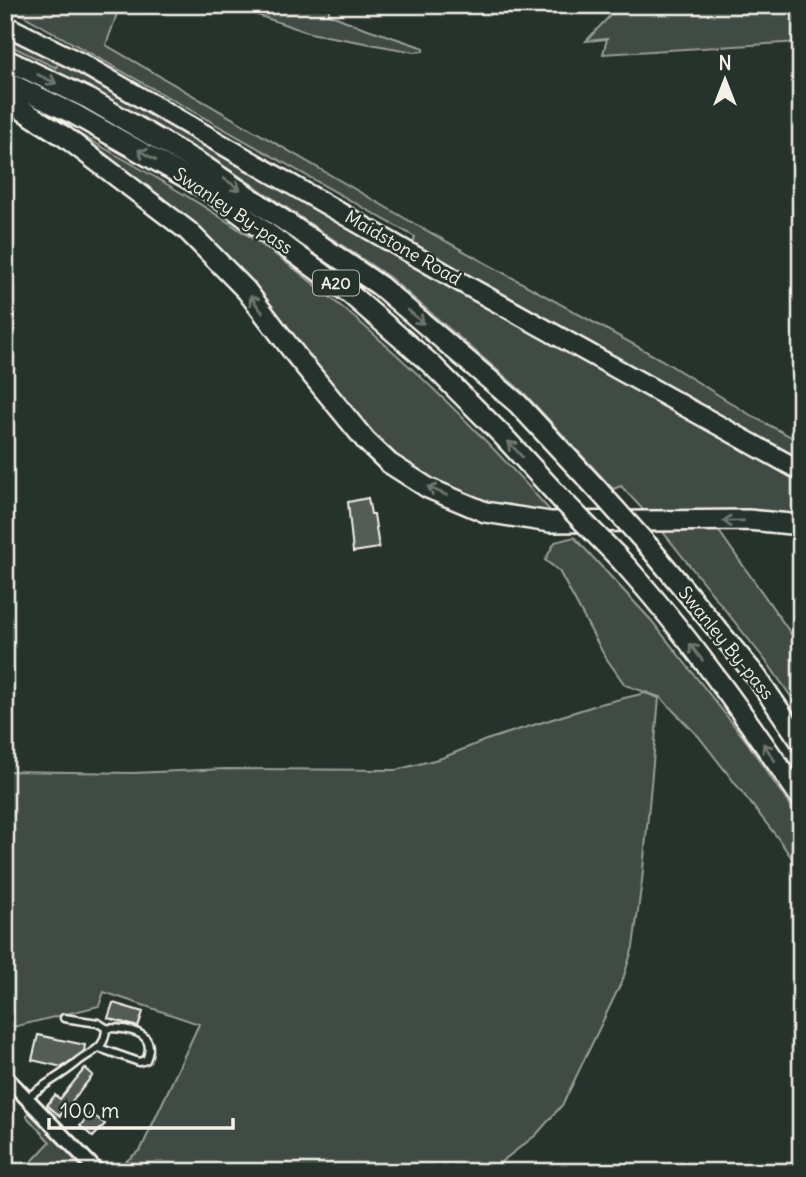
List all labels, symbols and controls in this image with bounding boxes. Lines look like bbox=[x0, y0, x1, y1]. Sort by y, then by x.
north arrow bbox=[690, 46, 760, 116]
text: N bbox=[718, 51, 732, 75]
one-way arrow bbox=[36, 73, 57, 86]
one-way arrow bbox=[137, 148, 157, 162]
street label: Swanley By-pass bbox=[169, 162, 297, 259]
one-way arrow bbox=[222, 177, 241, 192]
street label: Maidstone Road bbox=[341, 205, 466, 290]
road number: A20 bbox=[313, 270, 359, 296]
one-way arrow bbox=[249, 295, 264, 313]
one-way arrow bbox=[407, 309, 425, 325]
one-way arrow bbox=[507, 440, 523, 458]
one-way arrow bbox=[426, 484, 448, 497]
one-way arrow bbox=[721, 514, 744, 527]
street label: Swanley By-pass bbox=[674, 581, 779, 704]
one-way arrow bbox=[688, 643, 703, 662]
one-way arrow bbox=[762, 743, 776, 762]
scale bar bbox=[49, 1086, 233, 1130]
text: 100 m bbox=[60, 1097, 119, 1124]

